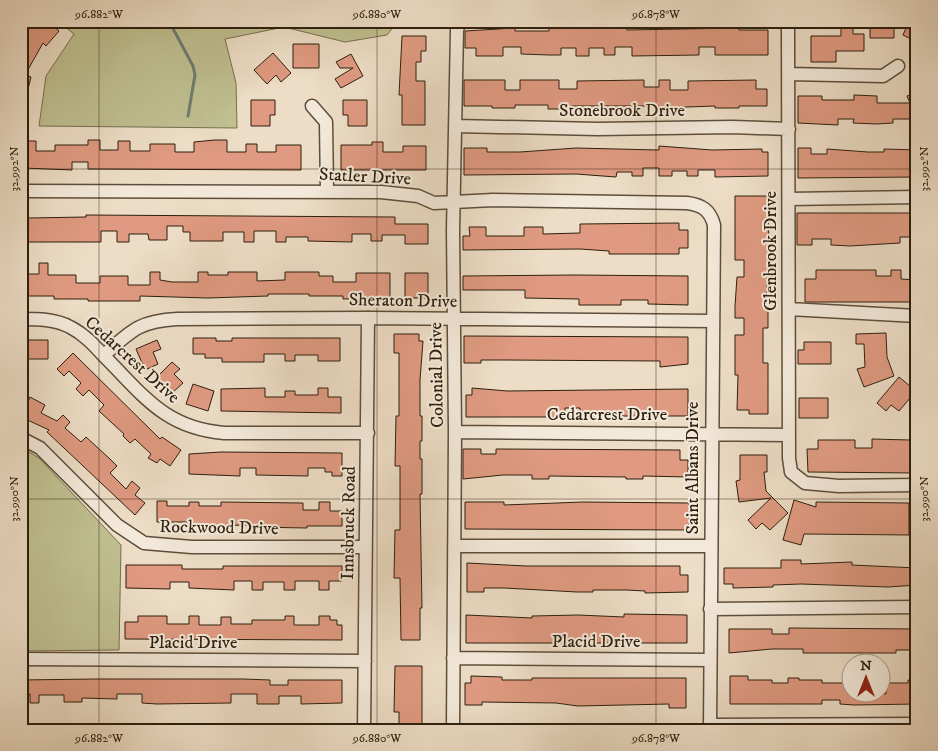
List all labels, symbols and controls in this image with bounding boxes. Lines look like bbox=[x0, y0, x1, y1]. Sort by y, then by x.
text: 96.882°W bbox=[74, 7, 124, 22]
text: 96.880°W bbox=[352, 7, 402, 22]
text: 96.878°W bbox=[631, 7, 681, 22]
street label: Stonebrook Drive bbox=[559, 100, 685, 122]
text: 32.992°N bbox=[7, 146, 22, 191]
text: 32.992°N bbox=[917, 146, 932, 191]
street label: Statler Drive bbox=[318, 164, 412, 190]
street label: Glenbrook Drive bbox=[760, 191, 782, 311]
street label: Sheraton Drive bbox=[349, 289, 457, 313]
street label: Cedarcrest Drive bbox=[80, 312, 184, 408]
street label: Colonial Drive bbox=[425, 322, 449, 428]
street label: Saint Albans Drive bbox=[682, 402, 704, 534]
street label: Cedarcrest Drive bbox=[547, 404, 667, 426]
street label: Innsbruck Road bbox=[337, 466, 361, 580]
text: 32.990°N bbox=[7, 476, 22, 522]
text: 32.990°N bbox=[917, 476, 932, 522]
street label: Rockwood Drive bbox=[159, 516, 279, 540]
street label: Placid Drive bbox=[552, 631, 640, 653]
street label: Placid Drive bbox=[149, 632, 237, 654]
north arrow bbox=[840, 654, 890, 704]
text: N bbox=[860, 657, 872, 675]
text: 96.882°W bbox=[74, 731, 124, 746]
text: 96.880°W bbox=[352, 731, 402, 746]
text: 96.878°W bbox=[631, 731, 681, 746]

